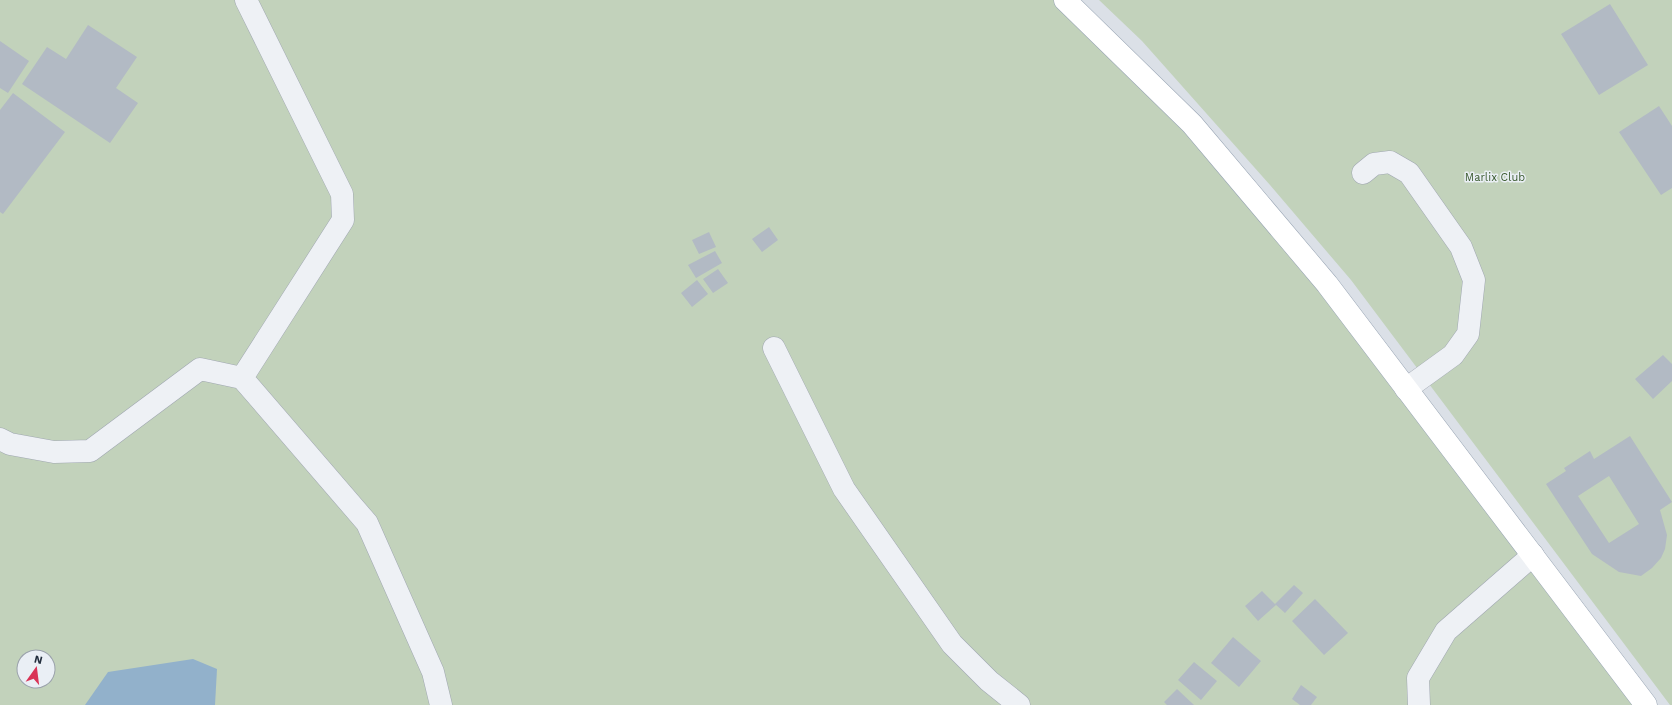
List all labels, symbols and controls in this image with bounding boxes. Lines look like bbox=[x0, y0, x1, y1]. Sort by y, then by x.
park label: Marlix Club bbox=[1465, 171, 1525, 184]
north arrow bbox=[16, 649, 56, 689]
text: N bbox=[33, 652, 44, 667]

